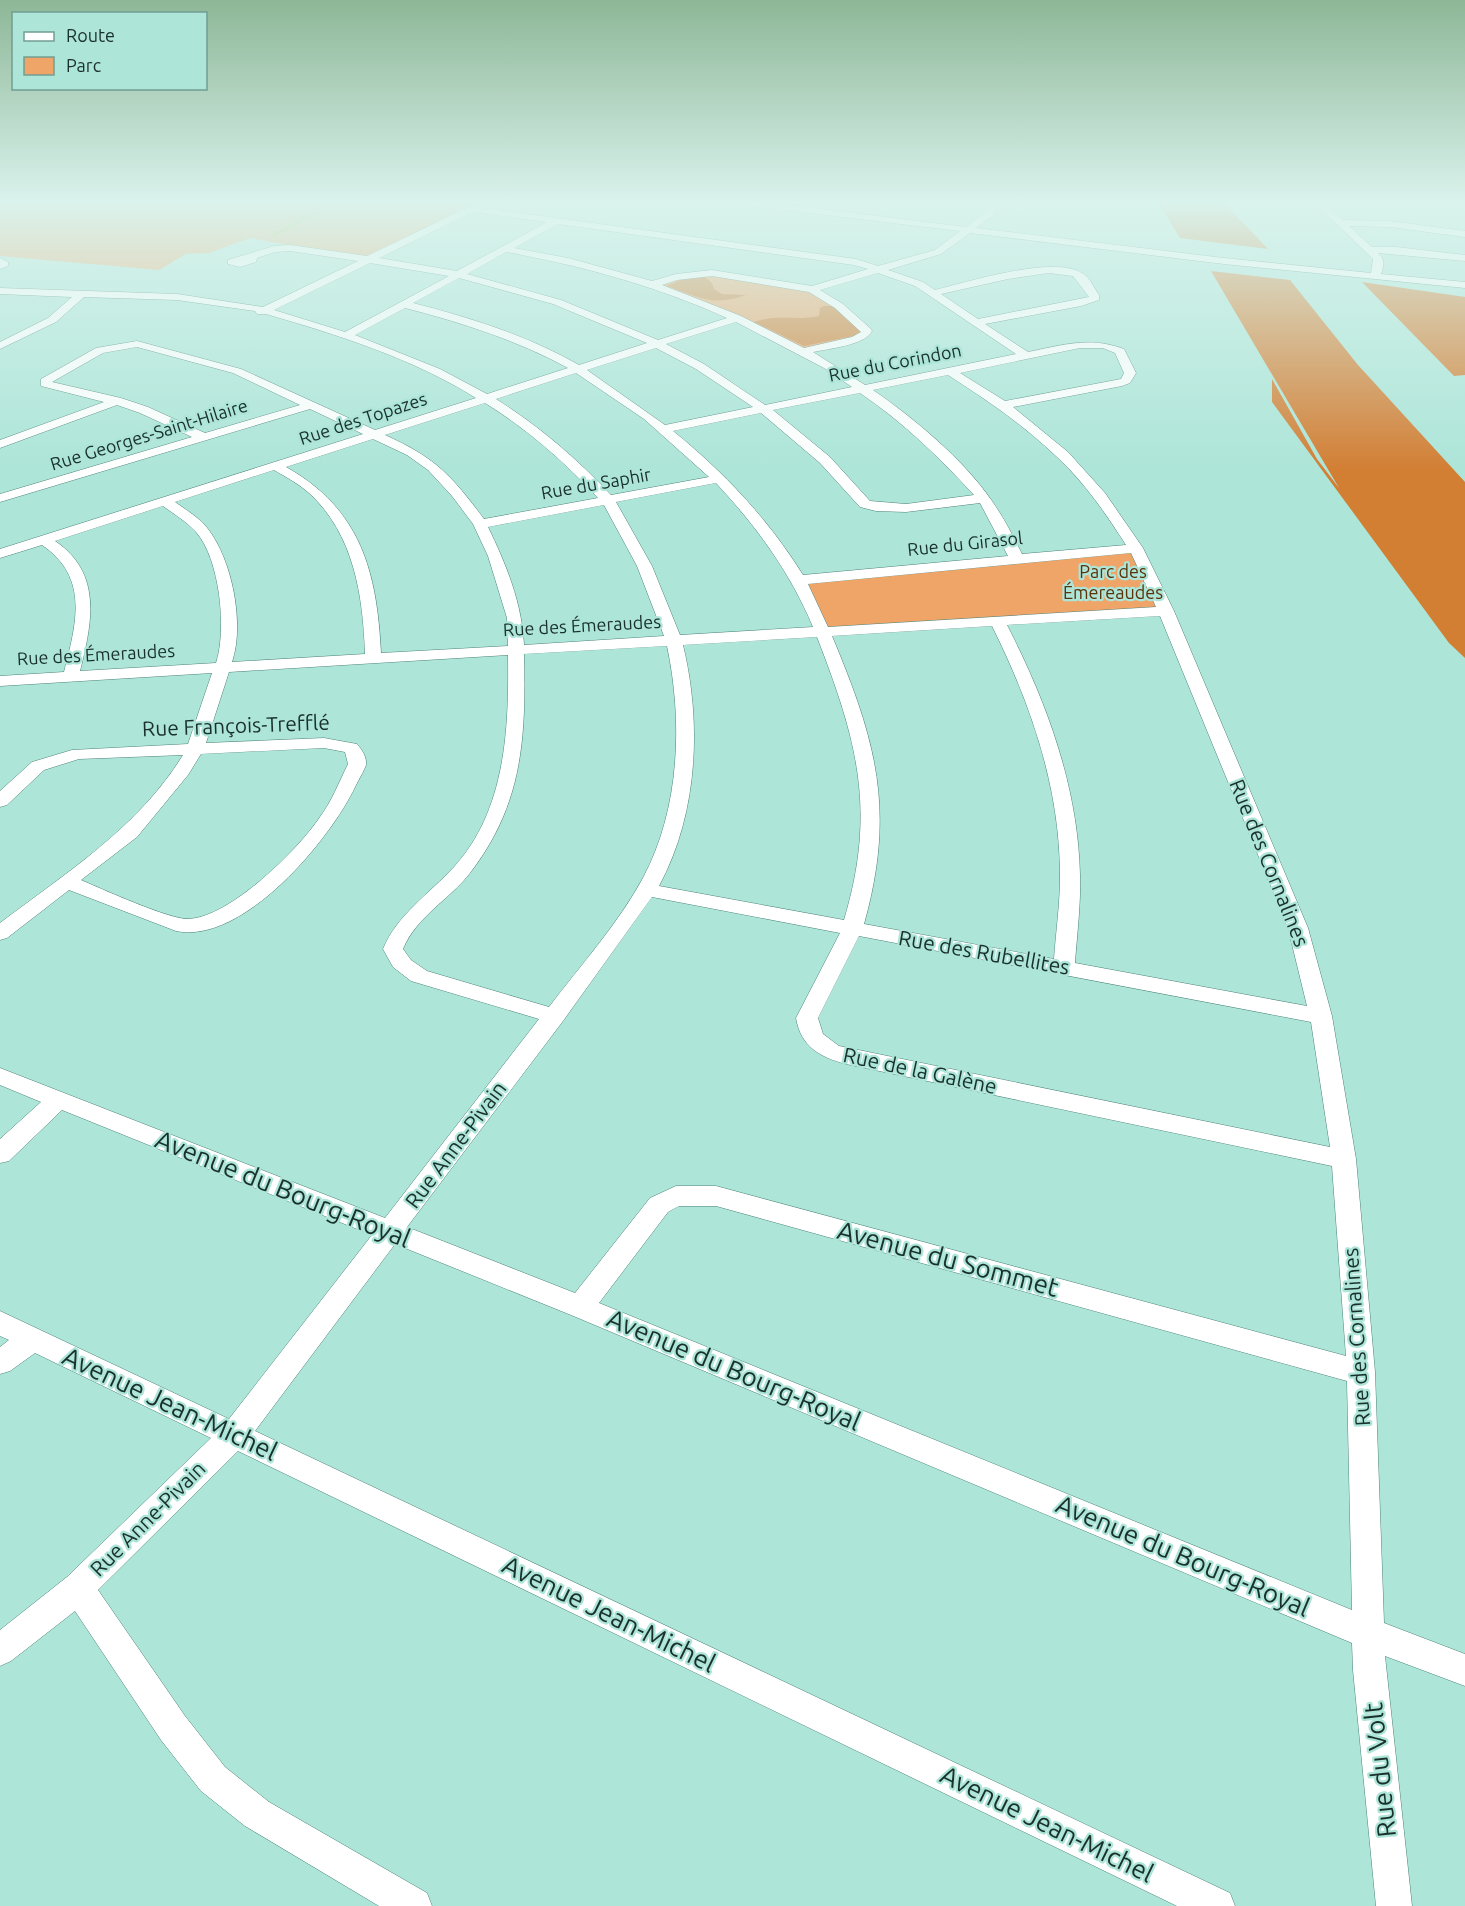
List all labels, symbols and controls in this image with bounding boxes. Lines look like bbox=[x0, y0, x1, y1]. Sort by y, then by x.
legend bbox=[12, 12, 207, 90]
text: Route bbox=[66, 25, 115, 45]
text: Parc bbox=[66, 55, 101, 75]
street label: Rue du Corindon bbox=[827, 339, 963, 385]
street label: Rue des Topazes bbox=[296, 388, 429, 448]
street label: Rue Georges-Saint-Hilaire bbox=[48, 394, 250, 474]
street label: Rue du Saphir bbox=[539, 463, 652, 503]
street label: Rue du Girasol bbox=[906, 527, 1024, 559]
park label: Parc des Émereaudes bbox=[1063, 561, 1163, 602]
street label: Rue des Émeraudes bbox=[502, 610, 662, 639]
street label: Rue des Émeraudes bbox=[16, 639, 176, 668]
street label: Rue François-Trefflé bbox=[142, 710, 330, 740]
street label: Rue des Cornalines bbox=[1225, 775, 1314, 950]
street label: Rue des Rubellites bbox=[897, 925, 1072, 979]
street label: Rue de la Galène bbox=[841, 1042, 999, 1098]
street label: Rue Anne-Pivain bbox=[400, 1076, 511, 1213]
street label: Avenue du Bourg-Royal bbox=[151, 1124, 415, 1253]
street label: Avenue du Sommet bbox=[834, 1215, 1062, 1302]
street label: Rue des Cornalines bbox=[1338, 1247, 1374, 1427]
street label: Avenue du Bourg-Royal bbox=[603, 1303, 865, 1436]
street label: Avenue Jean-Michel bbox=[58, 1341, 282, 1466]
street label: Rue Anne-Pivain bbox=[85, 1456, 210, 1581]
street label: Avenue du Bourg-Royal bbox=[1052, 1489, 1314, 1622]
street label: Avenue Jean-Michel bbox=[498, 1549, 721, 1678]
street label: Rue du Volt bbox=[1358, 1701, 1401, 1839]
street label: Avenue Jean-Michel bbox=[936, 1759, 1159, 1888]

